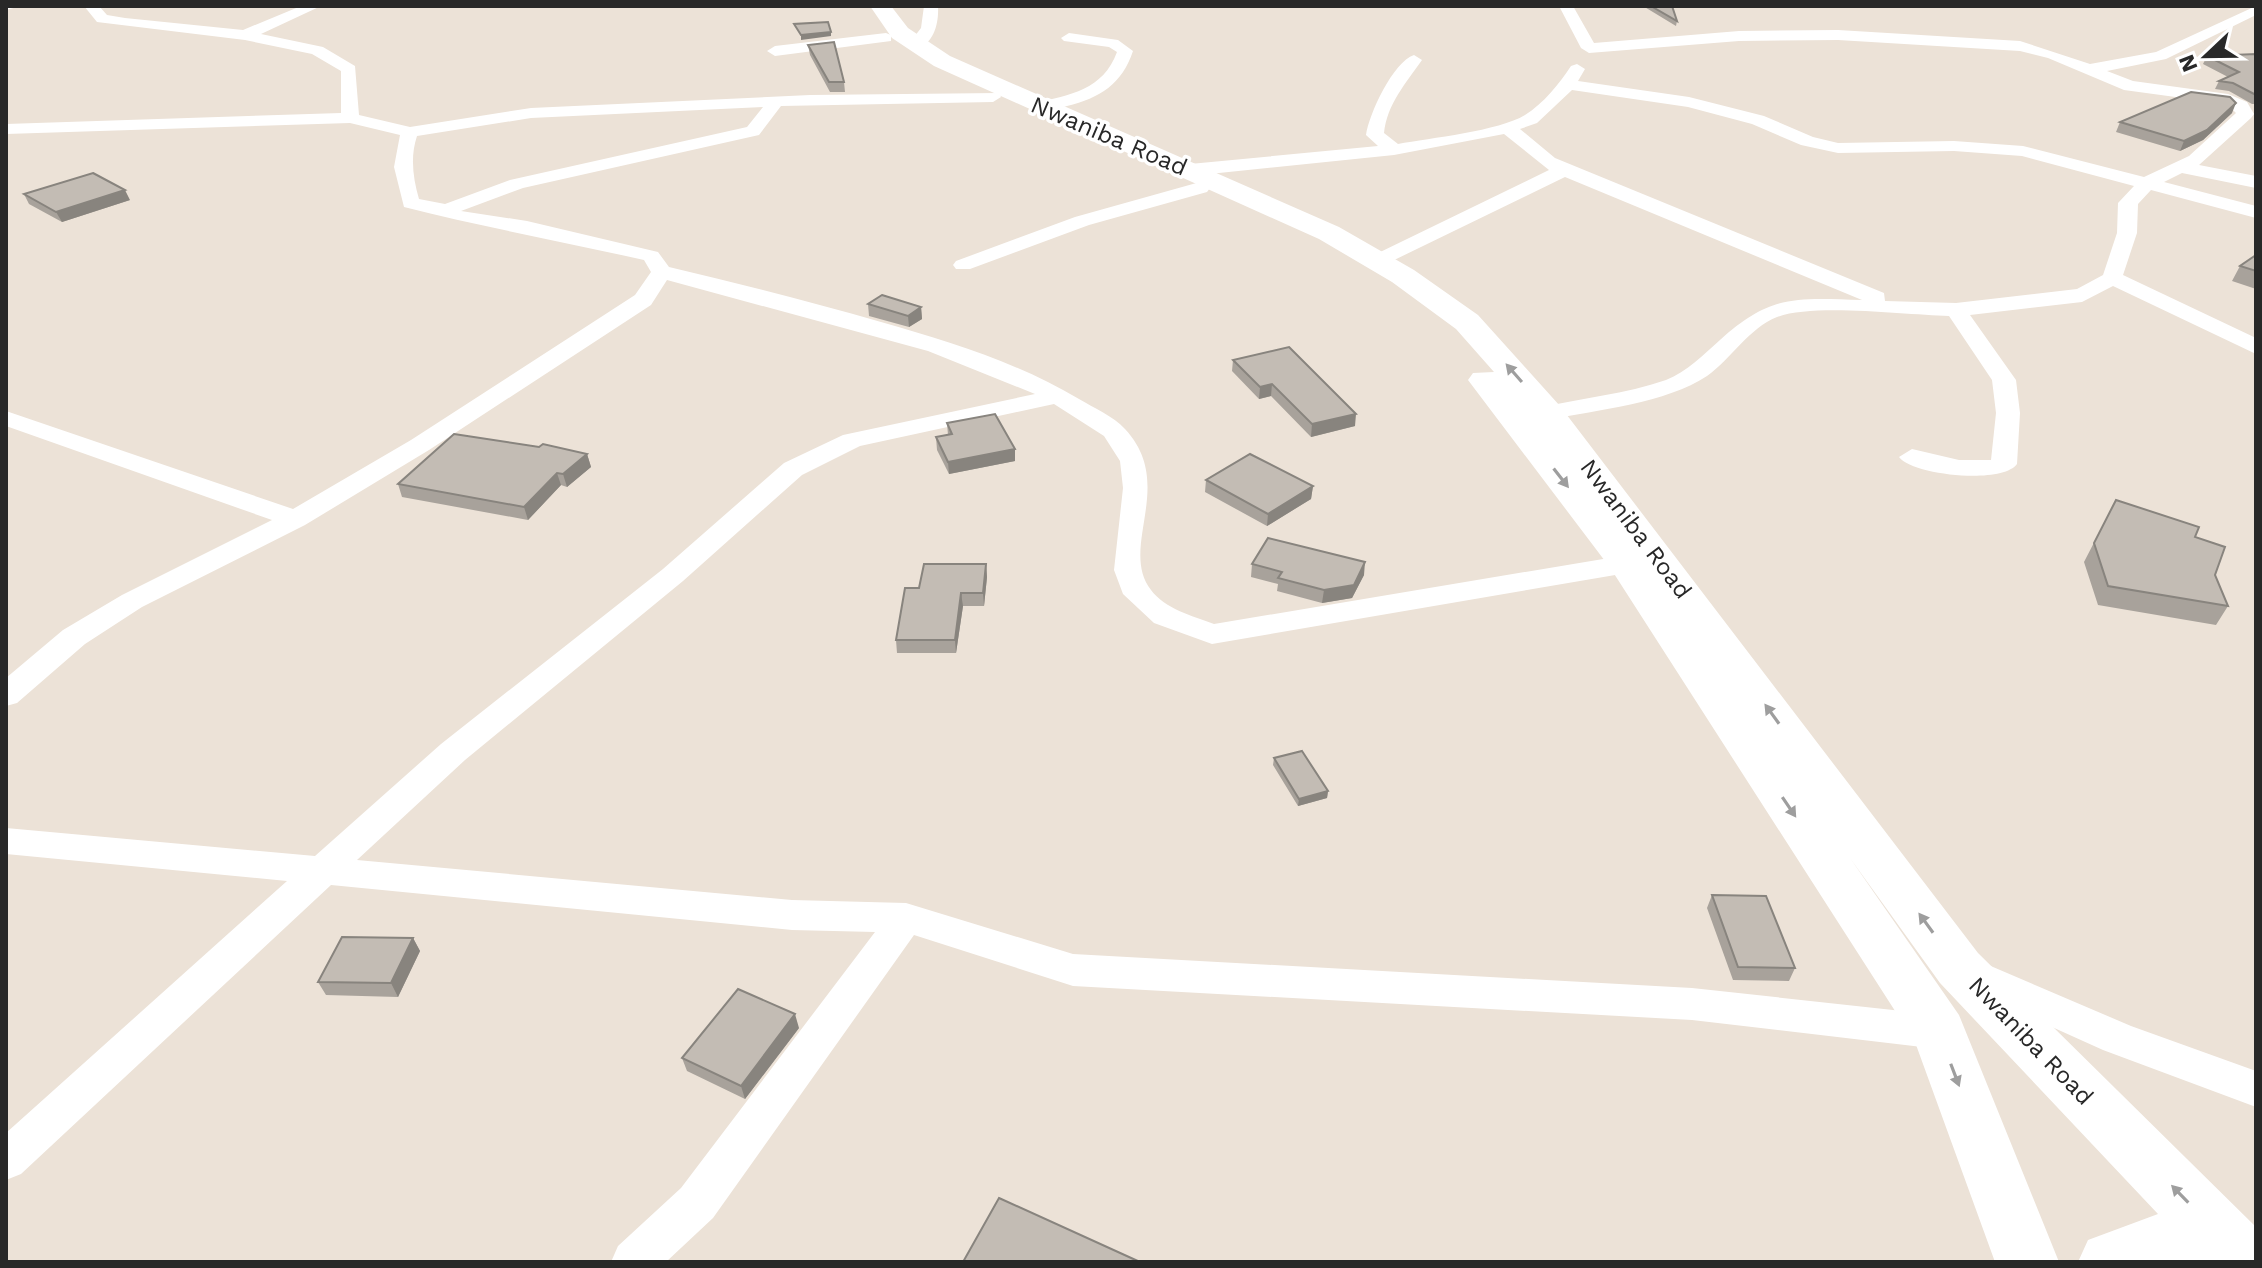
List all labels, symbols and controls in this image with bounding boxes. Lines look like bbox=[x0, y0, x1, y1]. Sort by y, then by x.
north arrow bbox=[2166, 16, 2246, 96]
text: N bbox=[2173, 51, 2203, 76]
street label: Nwaniba Road bbox=[1027, 90, 1191, 182]
one-way arrow bbox=[1506, 363, 1523, 383]
street label: Nwaniba Road bbox=[1575, 454, 1697, 604]
one-way arrow bbox=[1553, 468, 1569, 489]
one-way arrow bbox=[1765, 703, 1781, 724]
one-way arrow bbox=[1781, 796, 1796, 818]
one-way arrow bbox=[1919, 913, 1934, 934]
street label: Nwaniba Road bbox=[1963, 971, 2099, 1111]
one-way arrow bbox=[1949, 1063, 1962, 1087]
one-way arrow bbox=[2172, 1185, 2190, 1204]

